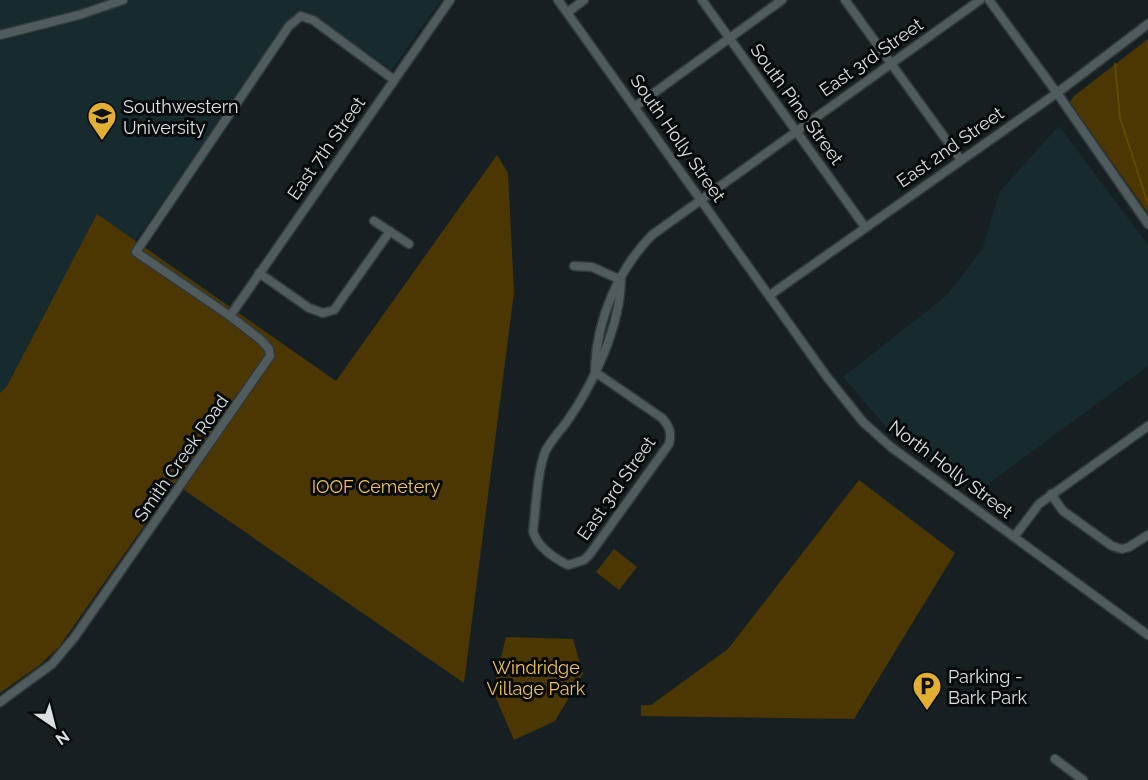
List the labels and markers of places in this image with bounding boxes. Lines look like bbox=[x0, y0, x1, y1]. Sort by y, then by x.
place label: Southwestern University bbox=[123, 96, 238, 138]
school or university icon: Southwestern University bbox=[86, 100, 118, 142]
place label: Parking - Bark Park bbox=[948, 666, 1027, 708]
parking icon: Parking - Bark Park bbox=[911, 670, 943, 712]

